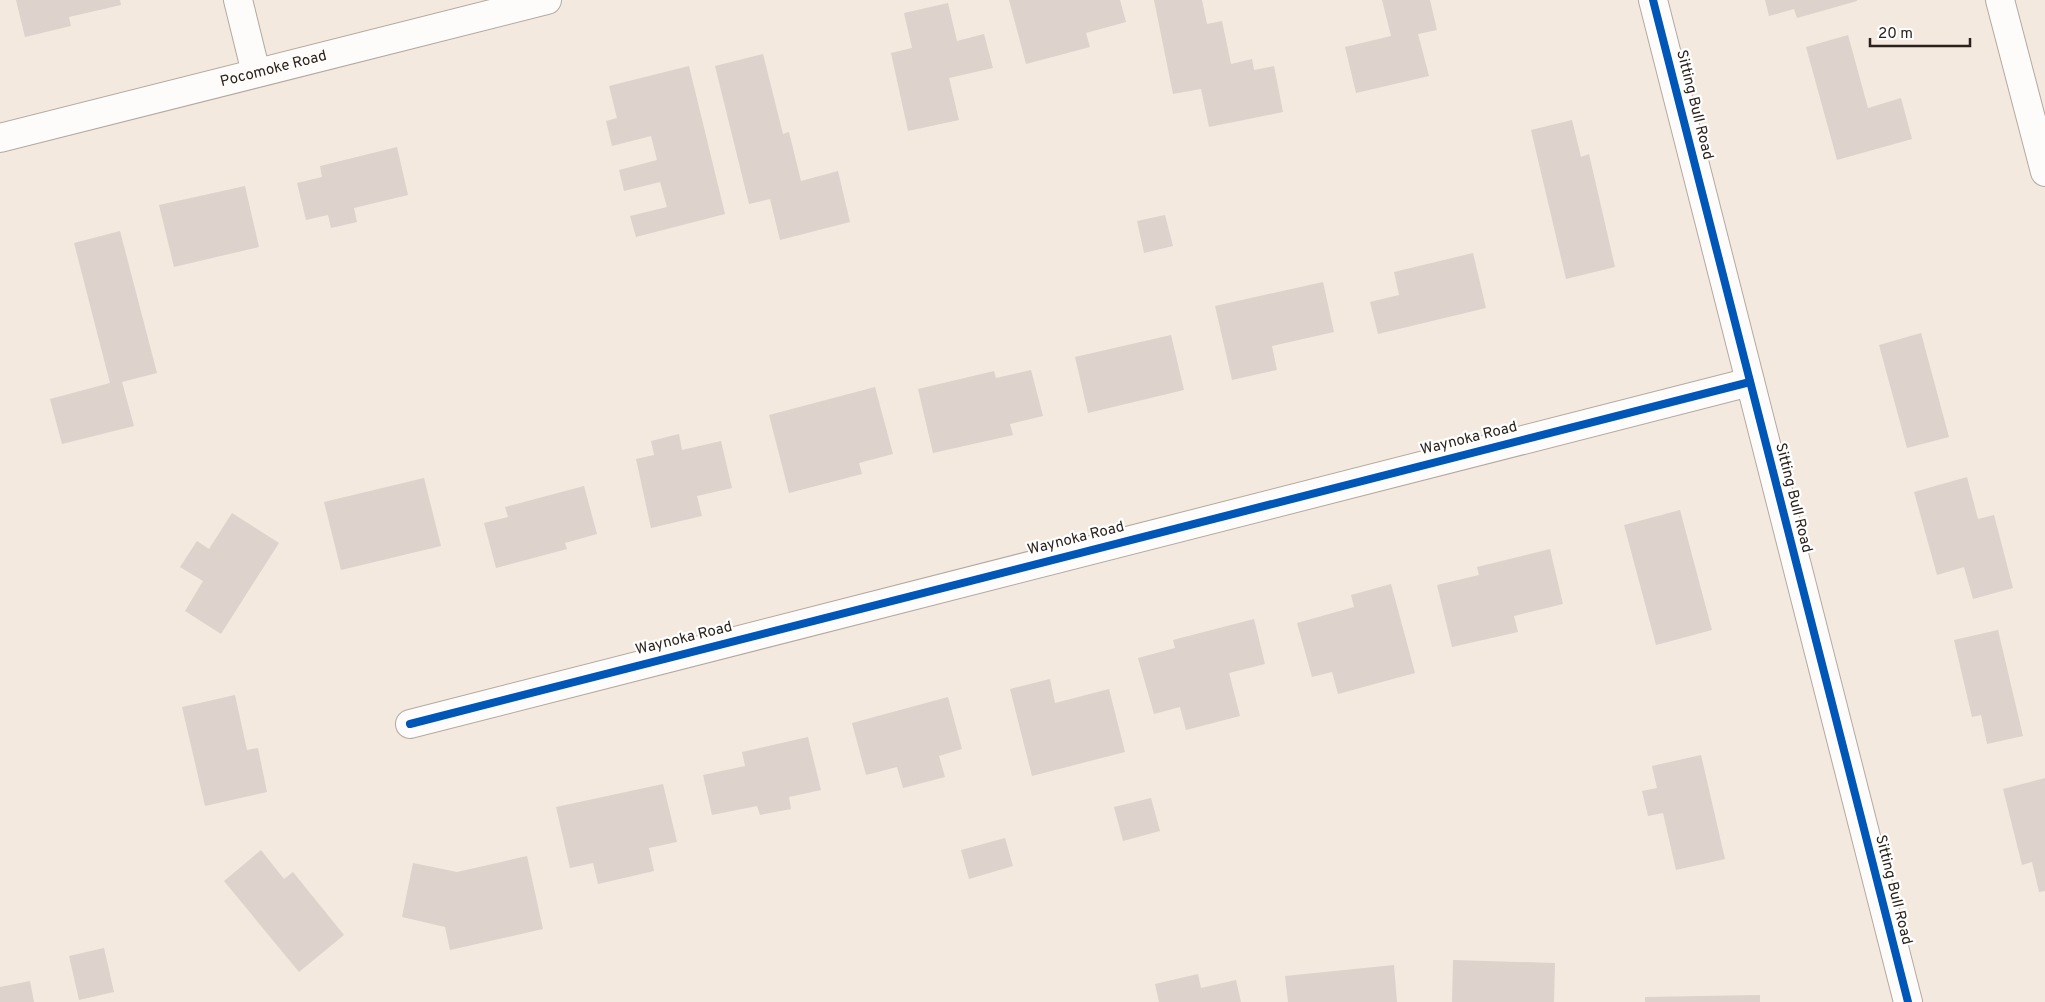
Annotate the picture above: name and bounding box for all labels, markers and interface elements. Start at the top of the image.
scale bar [1870,15,1970,47]
text: 20 m [1878,25,1913,44]
street label: Pocomoke Road [218,46,329,92]
street label: Sitting Bull Road [1671,48,1717,162]
street label: Waynoka Road [1419,418,1519,460]
street label: Sitting Bull Road [1770,441,1816,555]
street label: Waynoka Road [1026,518,1126,560]
street label: Waynoka Road [634,618,734,660]
street label: Sitting Bull Road [1870,833,1916,947]

